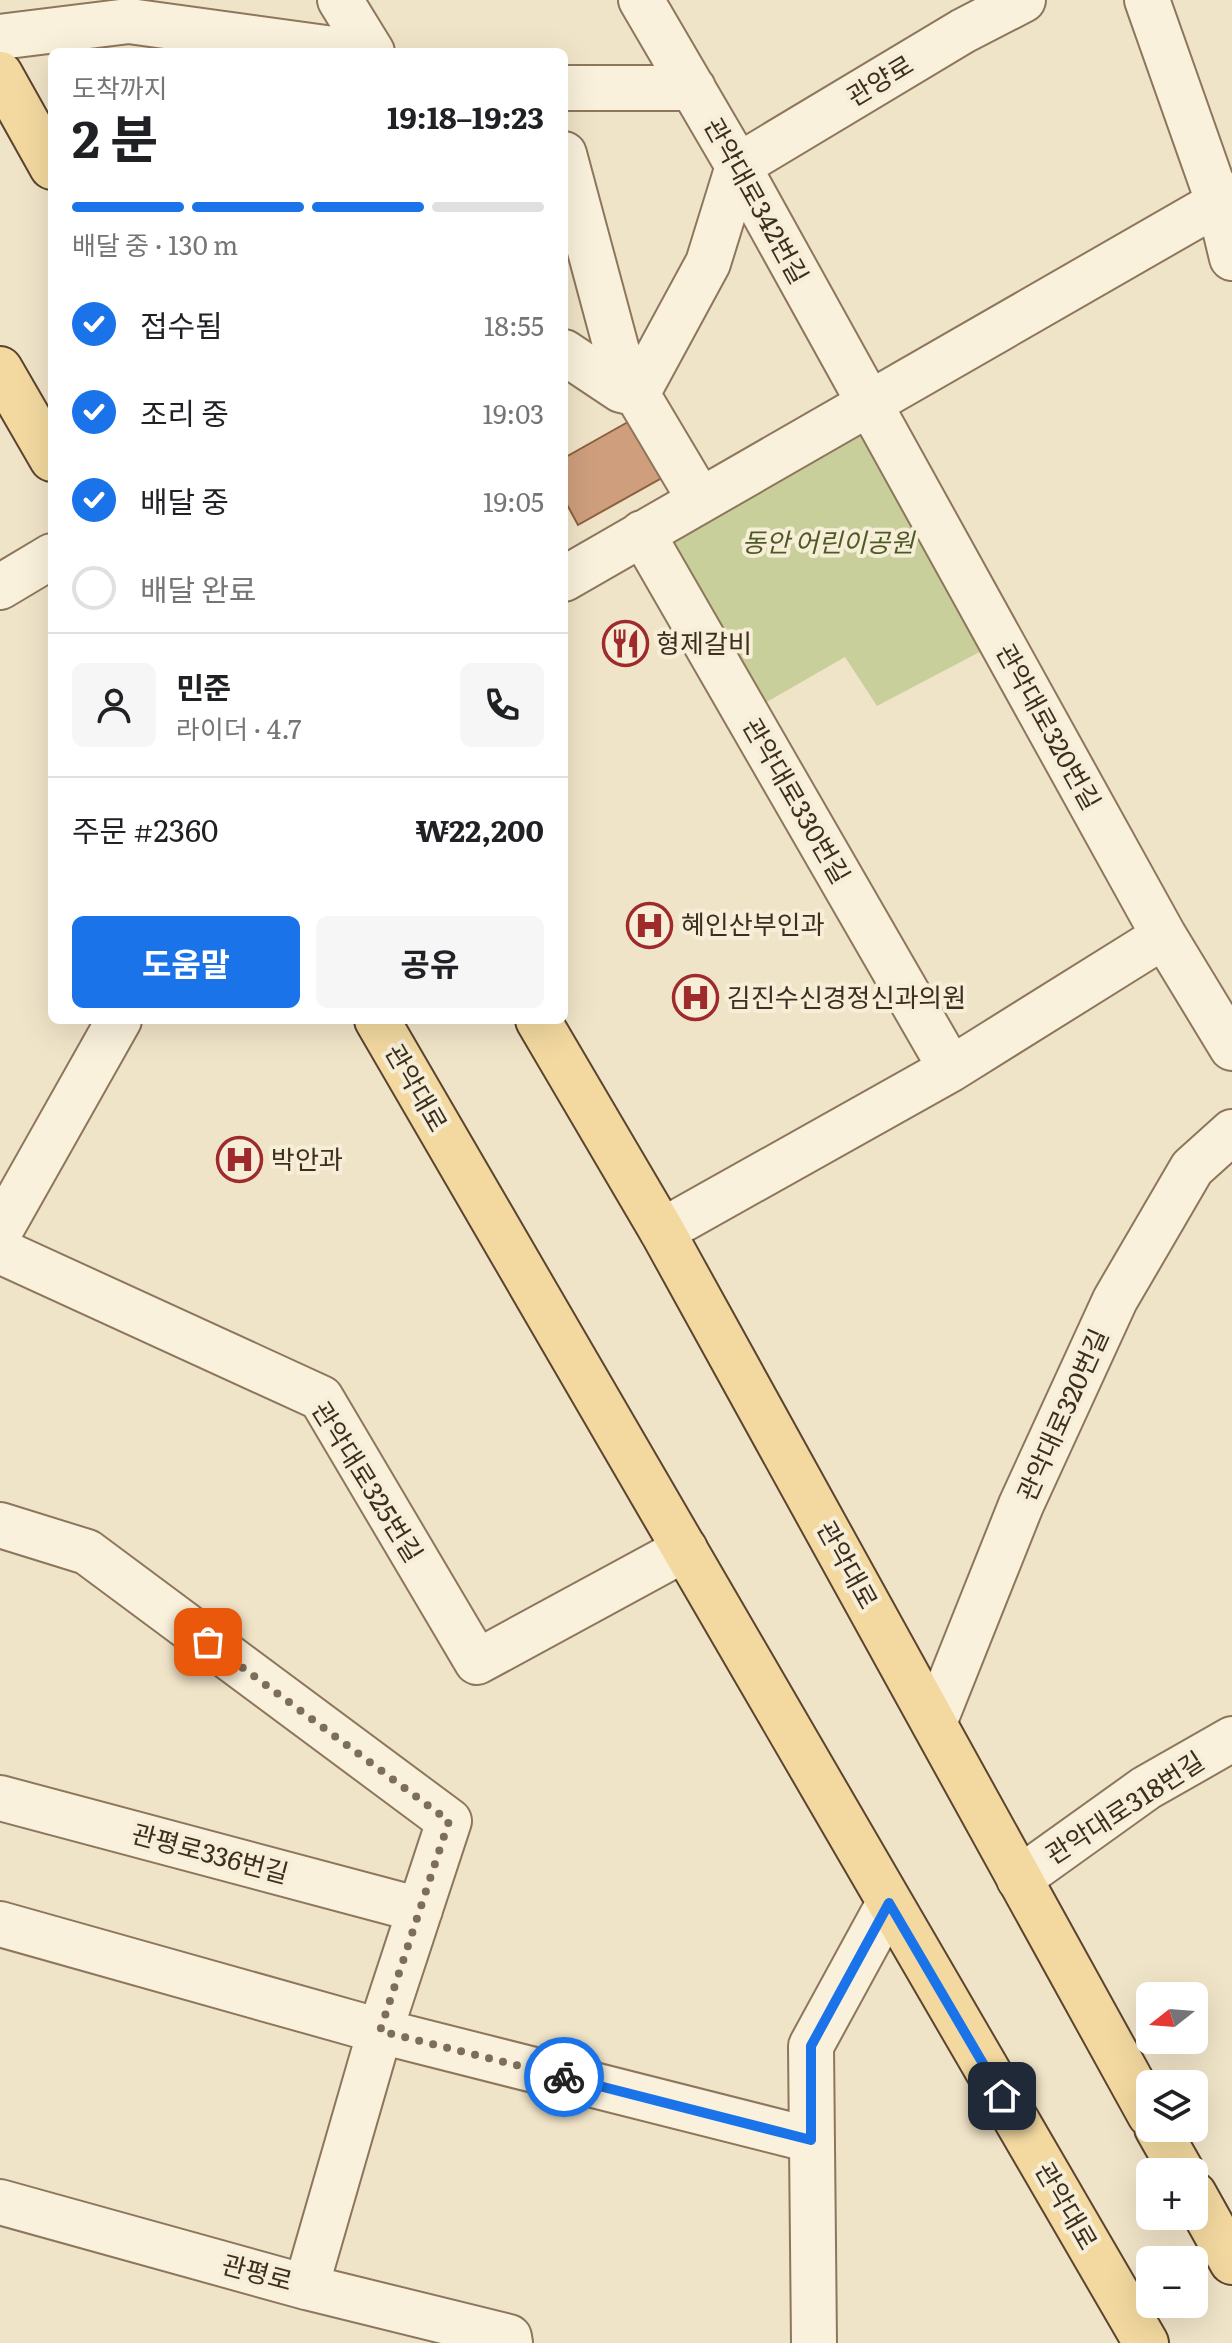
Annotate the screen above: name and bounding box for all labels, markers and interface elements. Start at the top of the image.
street label: 관양로 [838,44,920,114]
text: 도착까지 [72,67,168,106]
text: 19:18–19:23 [387,94,544,138]
text: 2 분 [72,97,158,174]
street label: 관악대로342번길 [696,109,820,290]
text: 배달 중 · 130 m [72,224,238,263]
icon: check [72,302,116,346]
text: 접수됨 [140,302,223,346]
text: 18:55 [484,305,544,344]
icon: check [72,390,116,434]
text: 조리 중 [140,390,229,434]
text: 19:03 [482,393,544,432]
icon: check [72,478,116,522]
text: 배달 중 [140,478,229,522]
text: 19:05 [483,481,544,520]
park label: 동안 어린이공원 [742,521,916,560]
text: 배달 완료 [140,566,256,610]
restaurant icon: 형제갈비 [601,620,649,668]
place label: 형제갈비 [656,622,752,661]
street label: 관악대로320번길 [988,635,1112,816]
button: person [72,663,156,747]
button: phone [460,663,544,747]
text: 민준 [176,664,231,708]
text: 라이더 · 4.7 [176,708,301,747]
street label: 관악대로330번길 [735,709,862,890]
text: 주문 #2360 [72,807,218,851]
text: ₩22,200 [416,807,544,851]
hospital icon: 혜인산부인과 [626,901,674,949]
place label: 혜인산부인과 [681,903,825,942]
button: 도움말 [72,916,300,1008]
button: 공유 [316,916,544,1008]
hospital icon: 김진수신경정신과의원 [672,974,720,1022]
place label: 김진수신경정신과의원 [727,976,966,1015]
street label: 관악대로 [377,1036,459,1138]
hospital icon: 박안과 [216,1136,264,1184]
place label: 박안과 [271,1138,343,1177]
street label: 관악대로320번길 [1005,1322,1116,1506]
street label: 관악대로325번길 [304,1393,434,1569]
street label: 관악대로 [809,1512,889,1615]
pin [174,1608,242,1676]
icon: bag [186,1620,230,1664]
street label: 관악대로318번길 [1036,1740,1211,1872]
street label: 관평로336번길 [128,1812,293,1891]
north arrow [1136,1982,1208,2054]
map controls [1136,1982,1208,2318]
courier [524,2037,604,2117]
icon: bike [542,2055,586,2099]
pin [968,2062,1036,2130]
button: layers [1136,2070,1208,2142]
icon: home [980,2074,1024,2118]
street label: 관악대로 [1027,2154,1109,2256]
button: + [1136,2158,1208,2230]
street label: 관평로 [218,2242,297,2299]
button: − [1136,2246,1208,2318]

